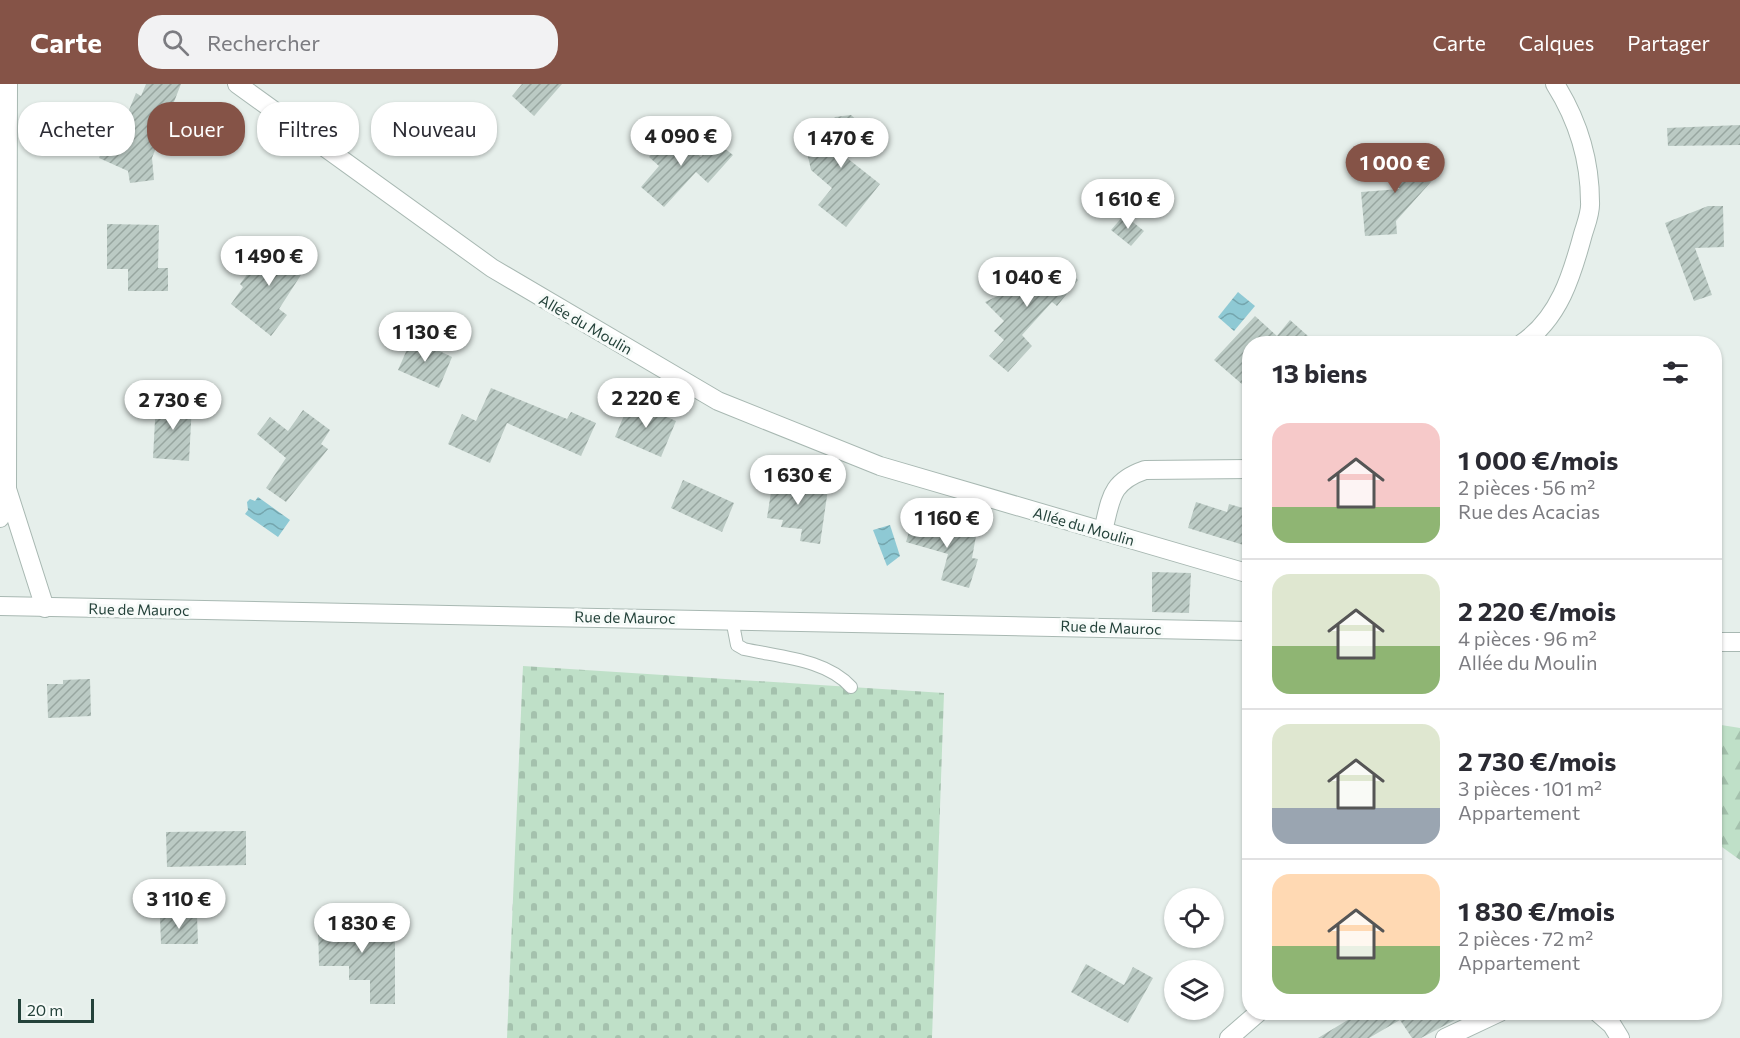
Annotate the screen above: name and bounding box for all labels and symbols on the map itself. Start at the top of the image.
pin: 4 090 € [626,116,736,167]
pin: 1 470 € [786,118,896,169]
pin: 1 000 € [1340,143,1450,194]
pin: 1 610 € [1073,179,1183,230]
pin: 1 490 € [214,236,324,287]
pin: 1 040 € [972,257,1082,308]
street label: Allée du Moulin [536,290,636,358]
pin: 1 130 € [370,312,480,363]
pin: 2 220 € [591,378,701,429]
pin: 2 730 € [118,380,228,431]
pin: 1 630 € [743,455,853,506]
pin: 1 160 € [892,498,1002,549]
street label: Allée du Moulin [1031,503,1137,549]
street label: Rue de Mauroc [88,599,190,619]
street label: Rue de Mauroc [574,607,676,627]
street label: Rue de Mauroc [1060,616,1162,638]
pin: 3 110 € [124,879,234,930]
pin: 1 830 € [307,903,417,954]
scale bar [18,996,94,1024]

